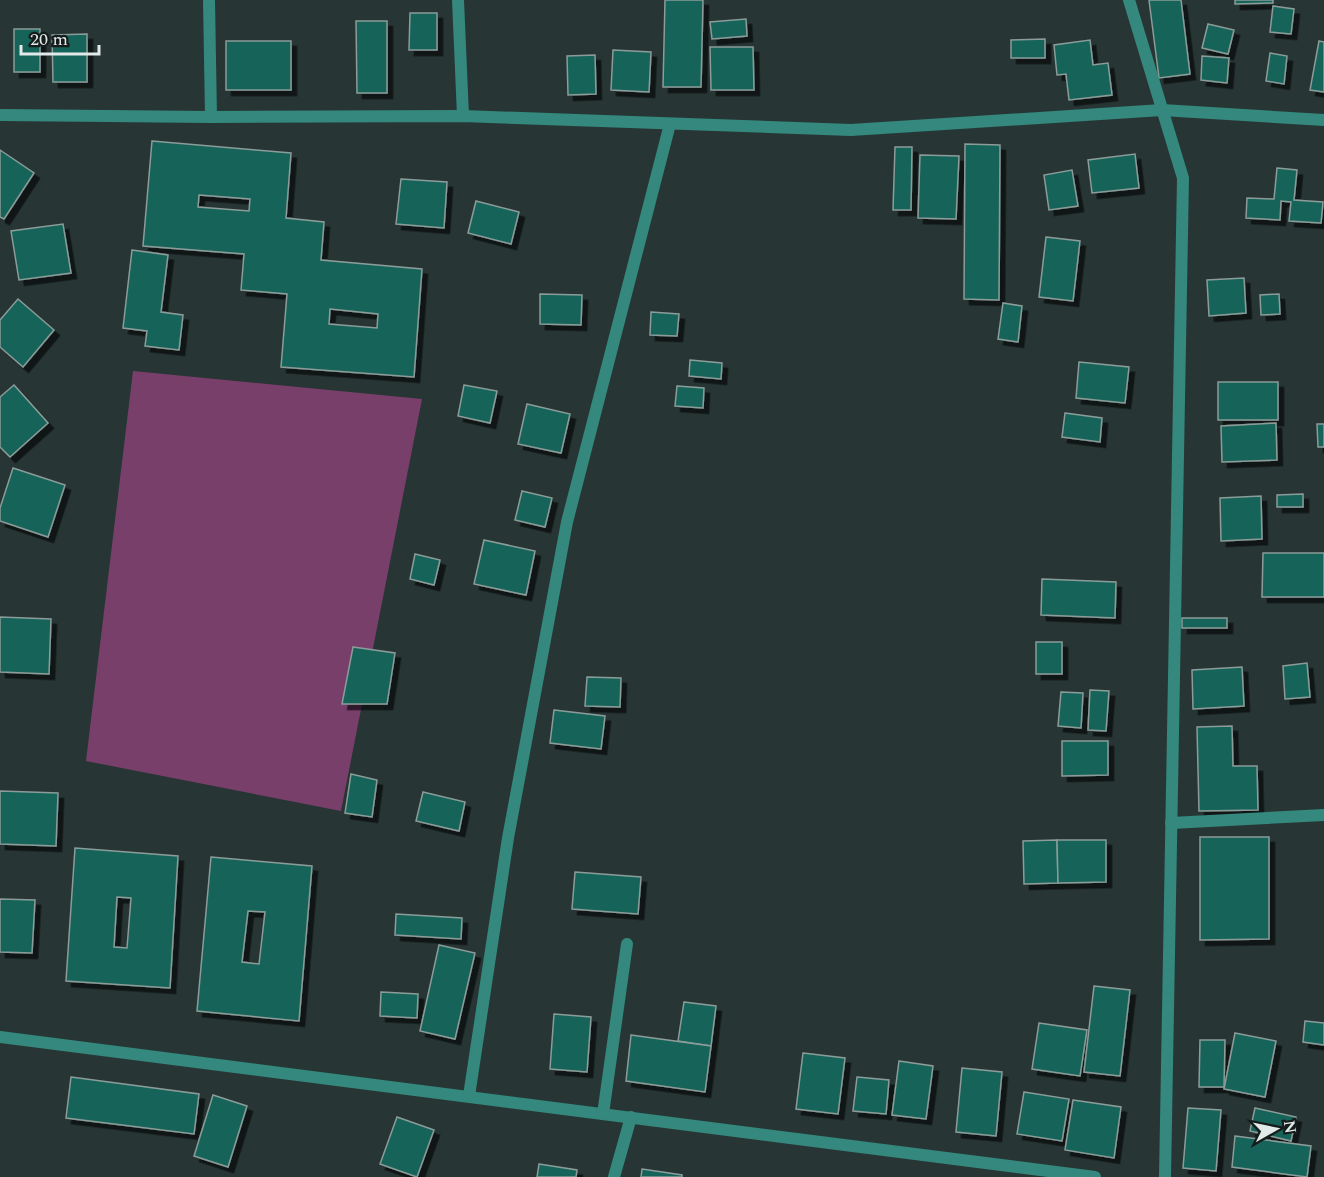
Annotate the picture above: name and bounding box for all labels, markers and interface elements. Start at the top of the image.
scale bar [21,18,99,56]
text: 20 m [30,26,68,53]
north arrow [1246,1099,1306,1159]
text: N [1277,1118,1303,1135]

